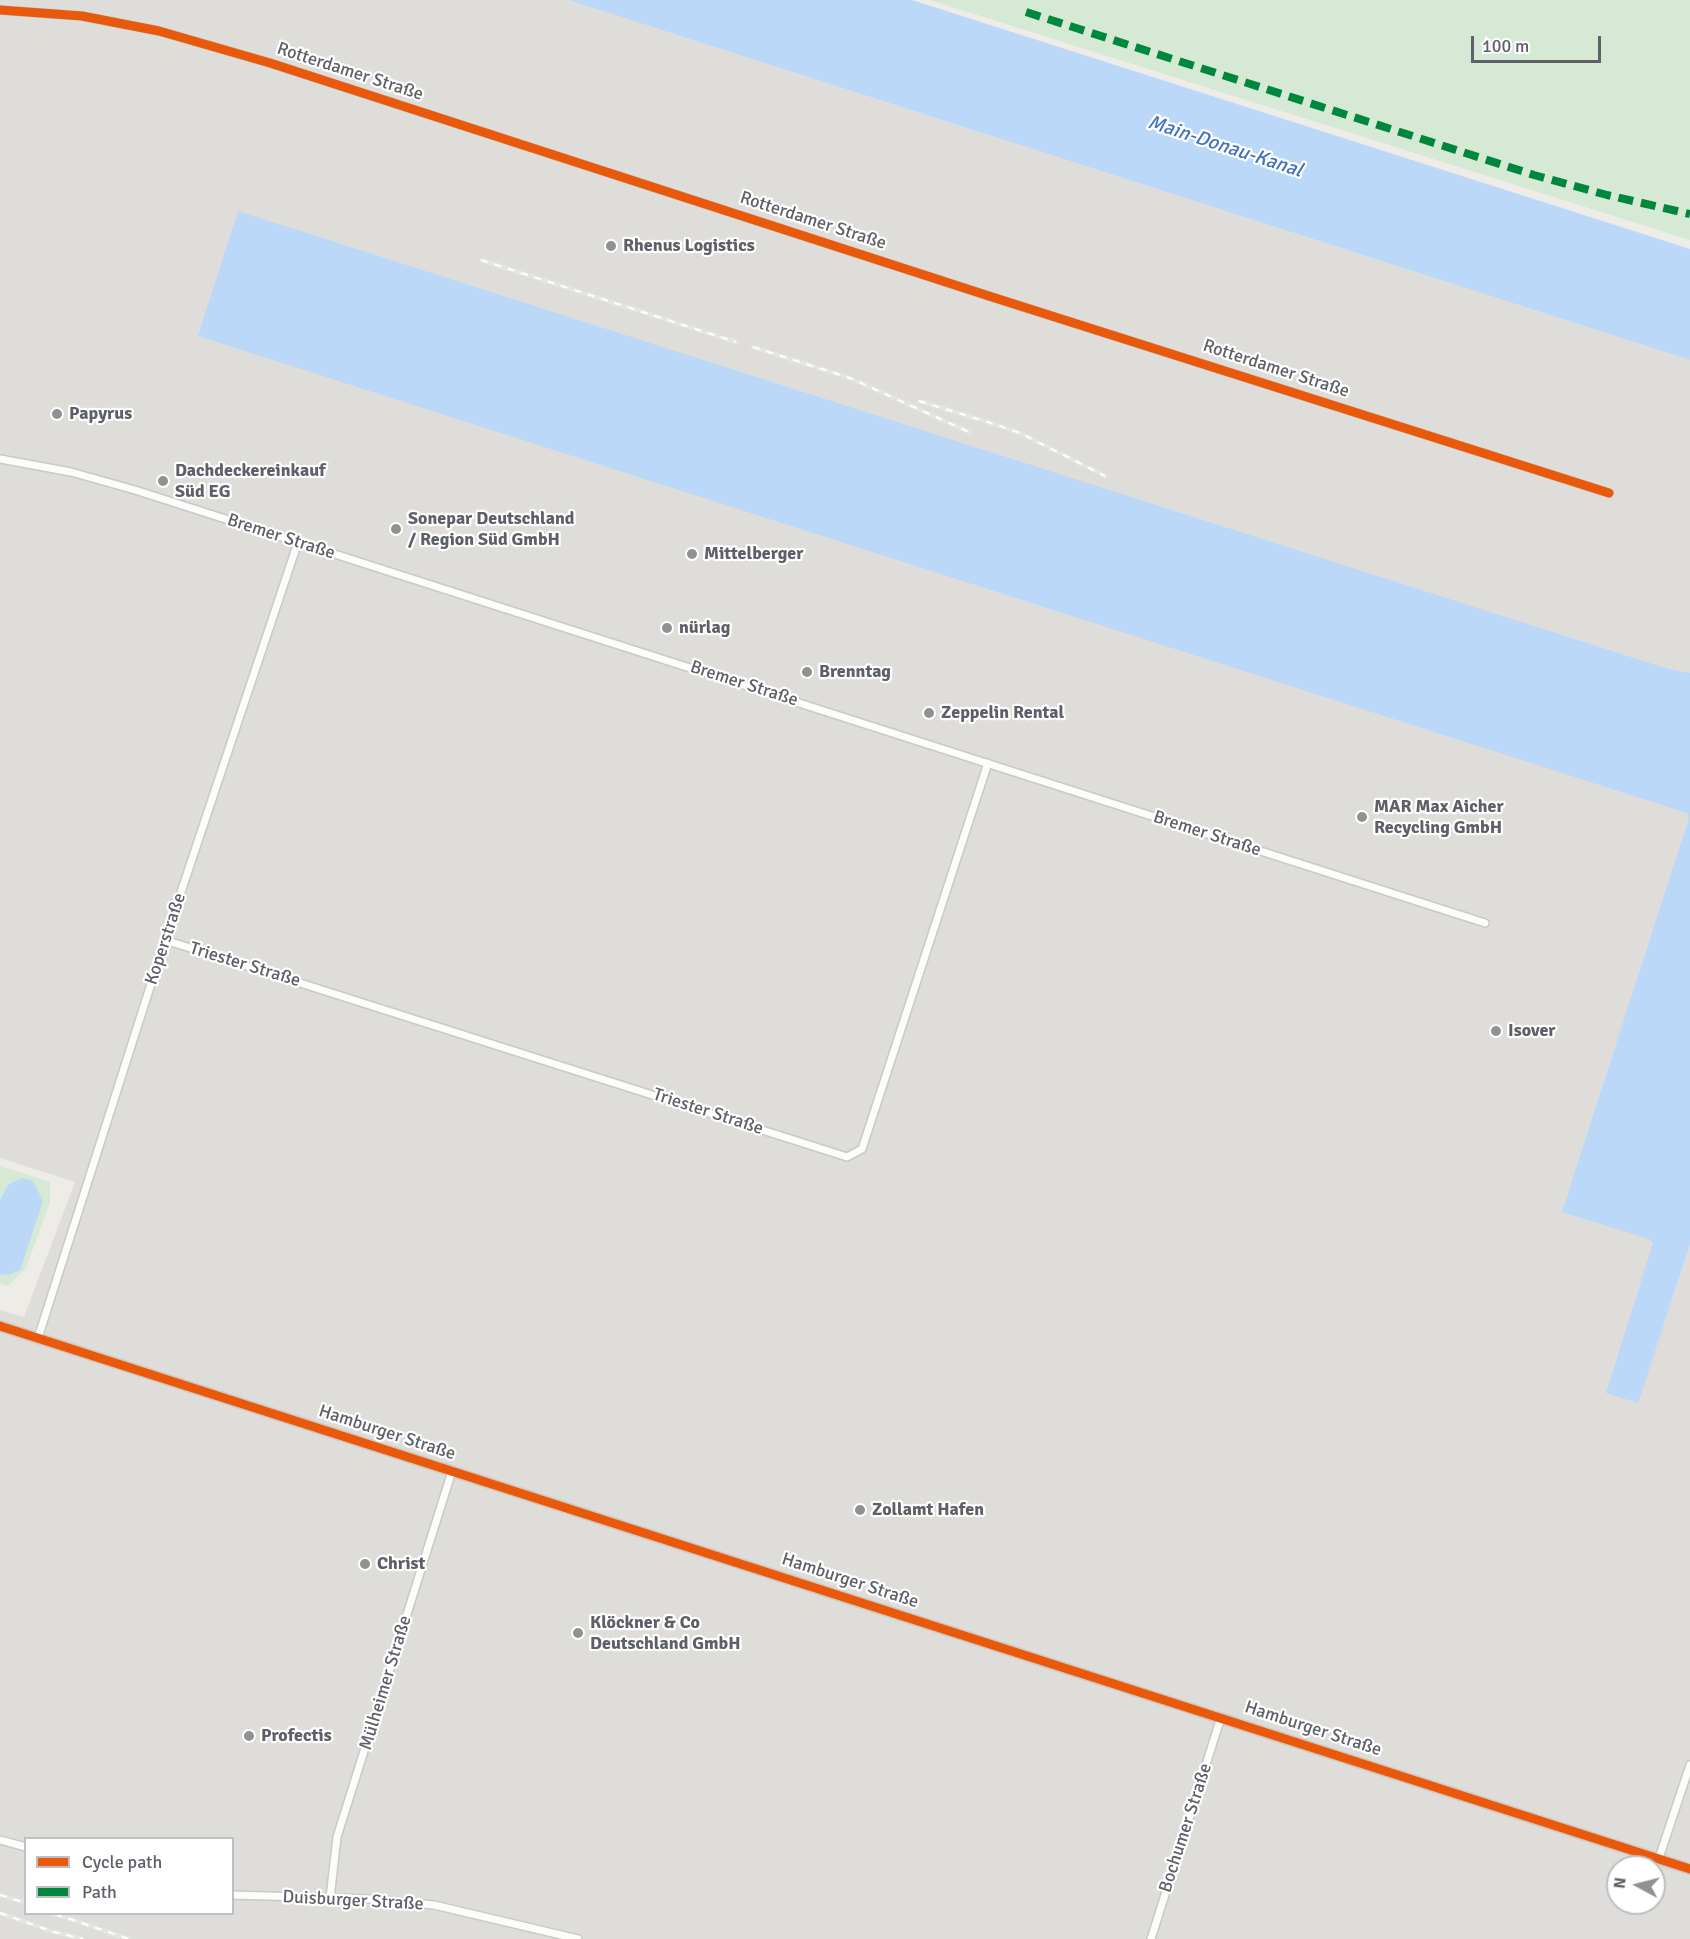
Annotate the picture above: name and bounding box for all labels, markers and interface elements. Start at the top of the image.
scale bar [1474,24,1604,62]
text: 100 m [1482,35,1529,57]
street label: Rotterdamer Straße [274,38,426,106]
water label: Main-Donau-Kanal [1145,111,1305,183]
street label: Rotterdamer Straße [737,187,889,255]
place label: Rhenus Logistics [623,235,755,257]
marker: Rhenus Logistics [604,239,618,253]
street label: Rotterdamer Straße [1200,335,1352,403]
place label: Papyrus [69,403,132,425]
marker: Papyrus [50,407,64,421]
place label: Dachdeckereinkauf Süd EG [175,460,326,502]
marker: Dachdeckereinkauf Süd EG [156,474,170,488]
place label: Sonepar Deutschland / Region Süd GmbH [408,508,575,550]
street label: Bremer Straße [224,509,338,565]
marker: Sonepar Deutschland / Region Süd GmbH [389,522,403,536]
place label: Mittelberger [704,543,803,565]
marker: Mittelberger [685,547,699,561]
place label: nürlag [679,617,730,639]
marker: nürlag [660,621,674,635]
street label: Bremer Straße [687,656,801,712]
place label: Brenntag [819,661,891,683]
marker: Brenntag [800,665,814,679]
place label: Zeppelin Rental [941,702,1064,724]
marker: Zeppelin Rental [922,706,936,720]
place label: MAR Max Aicher Recycling GmbH [1374,796,1504,838]
street label: Bremer Straße [1150,806,1264,862]
marker: MAR Max Aicher Recycling GmbH [1355,810,1369,824]
street label: Koperstraße [141,890,191,988]
street label: Triester Straße [187,938,303,992]
place label: Isover [1508,1020,1555,1042]
marker: Isover [1489,1024,1503,1038]
street label: Triester Straße [650,1084,766,1140]
street label: Hamburger Straße [316,1401,458,1465]
place label: Zollamt Hafen [872,1499,984,1521]
marker: Zollamt Hafen [853,1503,867,1517]
street label: Hamburger Straße [779,1549,921,1613]
place label: Christ [377,1553,425,1575]
marker: Christ [358,1557,372,1571]
place label: Klöckner & Co Deutschland GmbH [590,1612,741,1654]
street label: Mülheimer Straße [355,1613,417,1753]
marker: Klöckner & Co Deutschland GmbH [571,1626,585,1640]
street label: Hamburger Straße [1242,1697,1384,1761]
place label: Profectis [261,1725,332,1747]
marker: Profectis [242,1729,256,1743]
street label: Bochumer Straße [1155,1761,1217,1895]
legend [24,1837,234,1915]
text: Cycle path [82,1851,162,1873]
north arrow [1606,1855,1666,1915]
text: N [1610,1876,1631,1890]
text: Path [82,1881,117,1903]
street label: Duisburger Straße [282,1887,424,1915]

